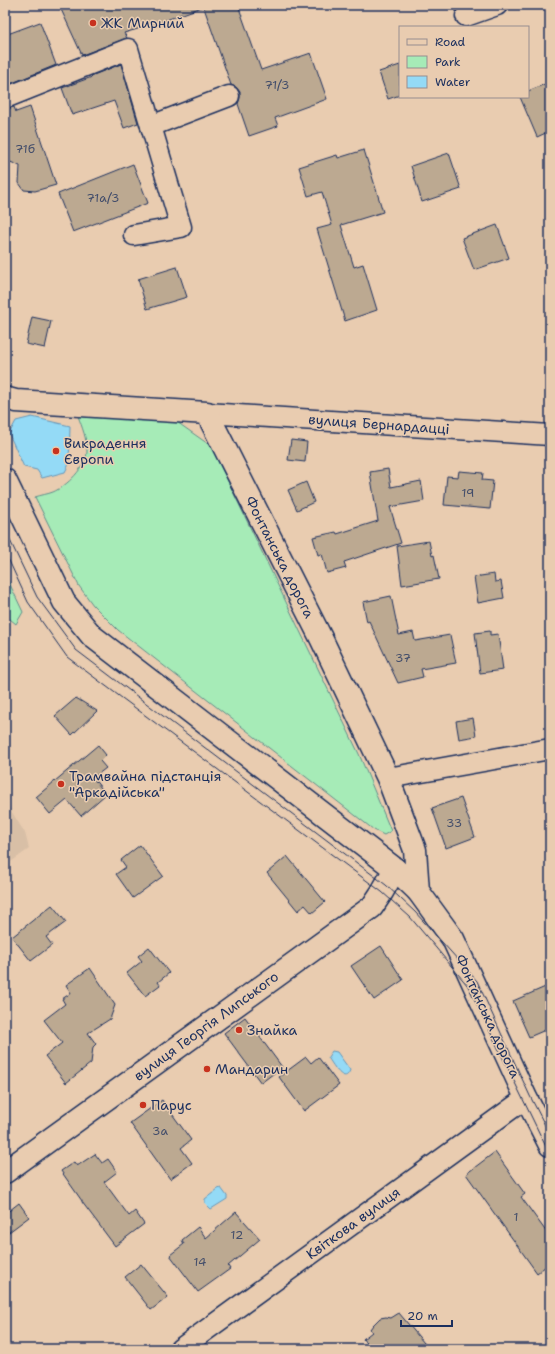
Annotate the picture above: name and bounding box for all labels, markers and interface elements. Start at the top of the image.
place label: ЖК Мирний [101,14,184,32]
marker: ЖК Мирний [88,18,98,28]
legend [399,26,529,98]
text: Road [435,34,466,50]
text: Park [435,54,461,70]
text: Water [435,74,471,90]
house number: 71/3 [264,77,290,93]
house number: 71б [15,141,35,157]
house number: 71а/3 [87,190,119,206]
street label: вулиця Бернардацці [308,410,450,438]
place label: Викрадення Європи [64,434,146,468]
marker: Викрадення Європи [51,446,61,456]
house number: 19 [462,485,474,501]
street label: Фонтанська дорога [241,493,319,621]
house number: 37 [395,650,411,666]
place label: Трамвайна підстанція "Аркадійська" [69,767,221,801]
marker: Трамвайна підстанція "Аркадійська" [56,779,66,789]
house number: 33 [446,815,462,831]
street label: Фонтанська дорога [451,951,525,1081]
street label: вулиця Георгія Липського [130,967,282,1085]
place label: Знайка [247,1021,298,1039]
marker: Знайка [234,1025,244,1035]
place label: Мандарин [215,1060,288,1078]
marker: Мандарин [202,1064,212,1074]
place label: Парус [151,1096,192,1114]
marker: Парус [138,1100,148,1110]
house number: 3а [152,1123,168,1139]
street label: Квіткова вулиця [302,1183,404,1263]
house number: 1 [513,1209,519,1225]
house number: 12 [231,1227,243,1243]
house number: 14 [194,1254,206,1270]
scale bar [401,1302,452,1328]
text: 20 m [407,1308,438,1324]

